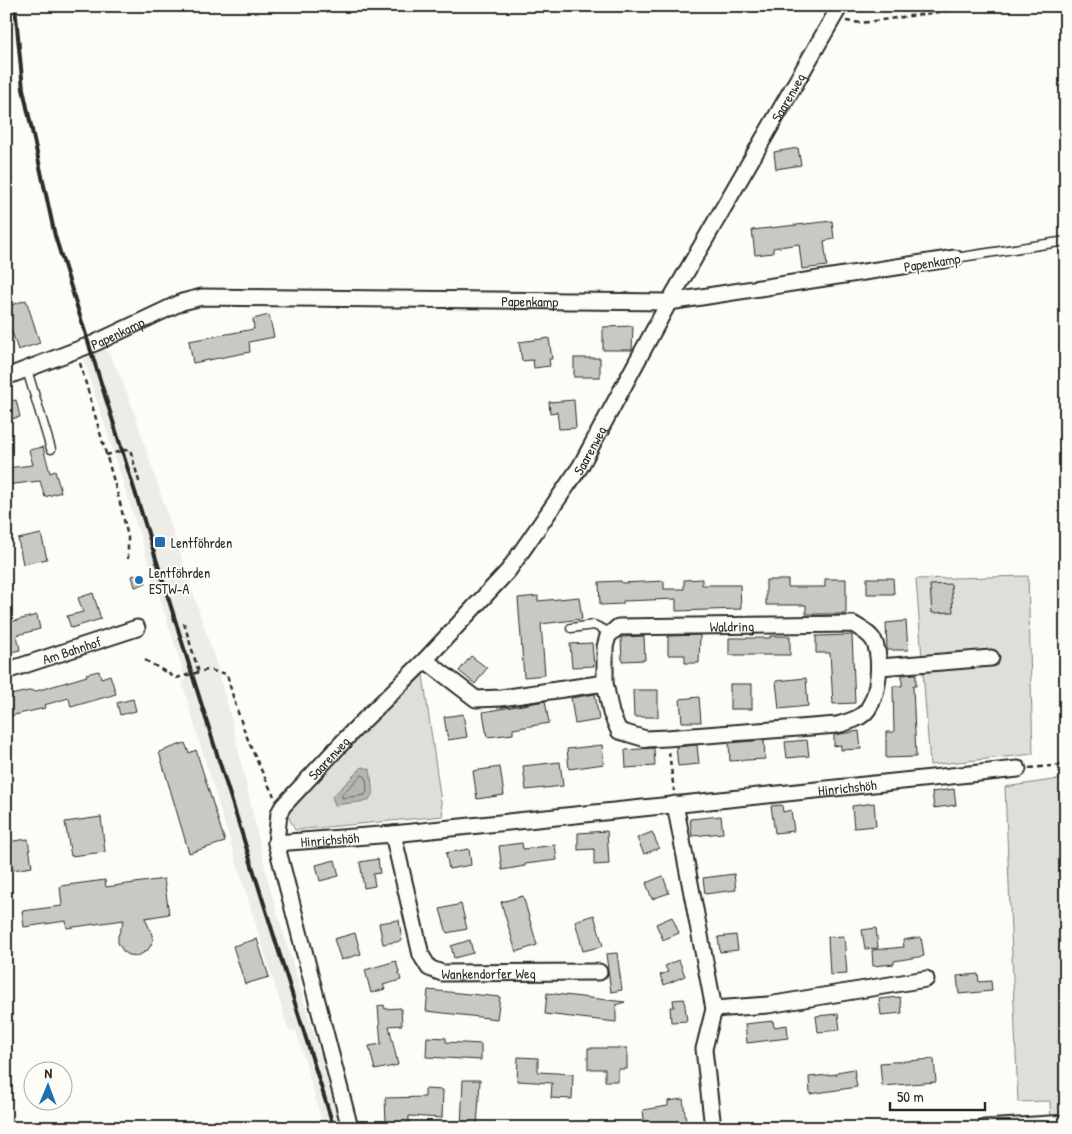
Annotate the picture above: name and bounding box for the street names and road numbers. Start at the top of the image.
street label: Saarenweg [766,69,810,125]
street label: Papenkamp [902,248,962,277]
street label: Papenkamp [501,291,559,311]
street label: Papenkamp [88,312,148,353]
street label: Saarenweg [568,422,611,478]
street label: Waldring [710,616,754,636]
street label: Am Bahnhof [40,631,104,668]
street label: Saarenweg [303,732,354,783]
street label: Hinrichshöh [817,774,877,799]
street label: Hinrichshöh [300,827,360,851]
street label: Wankendorfer Weg [441,963,536,983]

